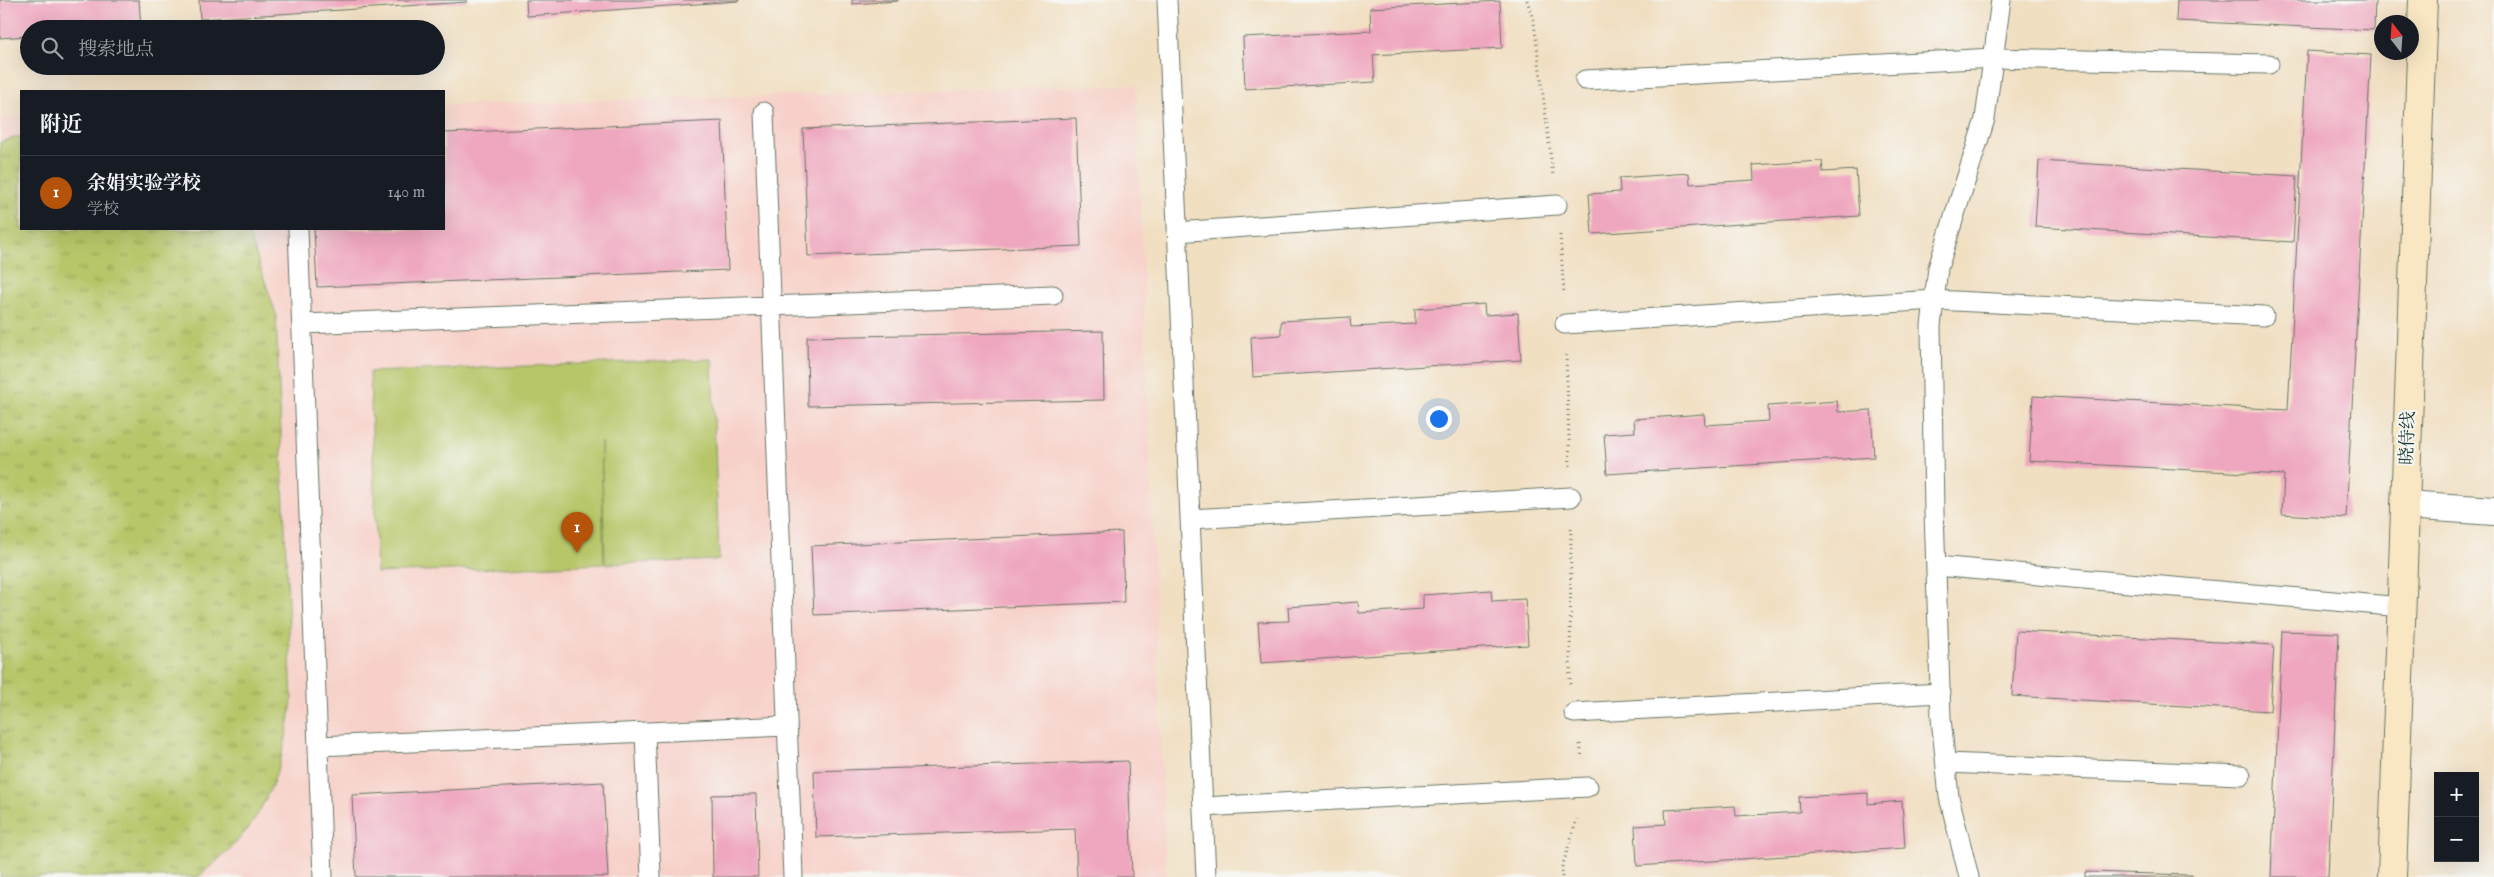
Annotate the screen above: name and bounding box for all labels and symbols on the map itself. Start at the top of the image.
north arrow [2374,15,2419,60]
your location [1426,406,1452,432]
street label: 晓侍线 [2396,411,2421,465]
pin: 1 [561,512,593,553]

